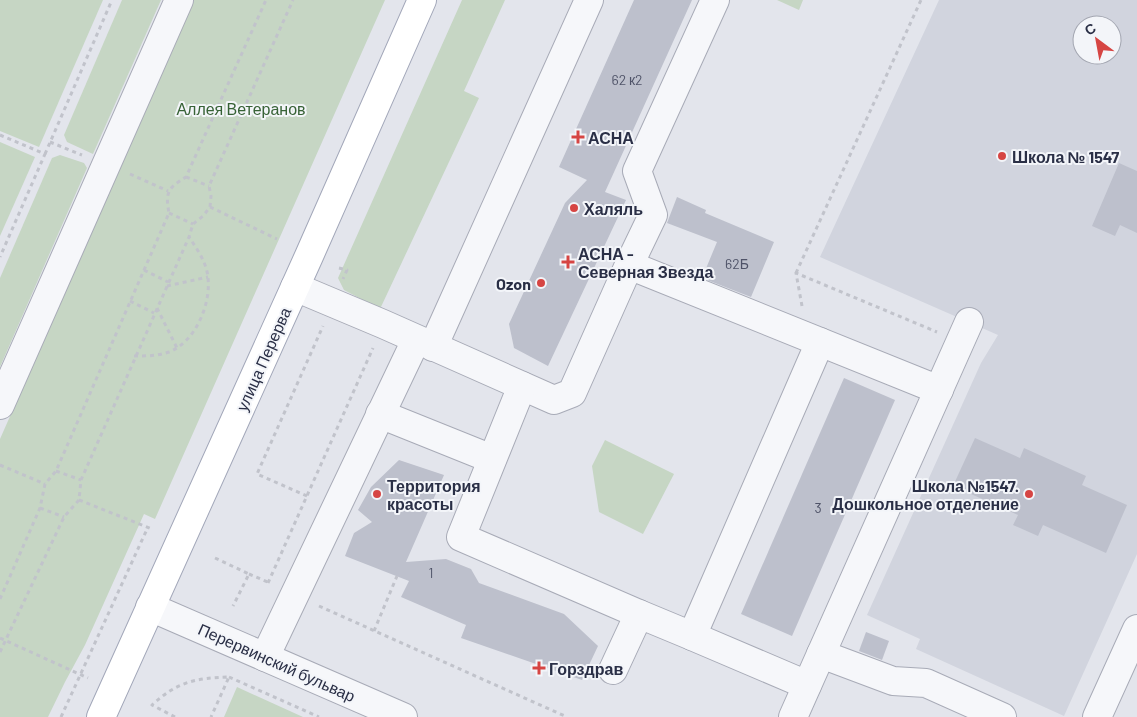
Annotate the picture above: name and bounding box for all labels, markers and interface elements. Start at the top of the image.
north arrow [1072,15,1122,65]
text: С [1081,19,1099,38]
house number: 62 к2 [611,71,643,88]
park label: Аллея Ветеранов [176,99,306,118]
place label: АСНА [588,128,634,147]
marker: АСНА [572,131,584,143]
place label: Школа № 1547 [1012,147,1119,166]
marker: Школа № 1547 [996,150,1008,162]
place label: Халяль [584,199,643,218]
marker: Халяль [568,202,580,214]
place label: АСНА - Северная Звезда [578,244,714,281]
house number: 62Б [725,255,749,272]
marker: АСНА - Северная Звезда [562,256,574,268]
place label: Ozon [496,274,531,293]
marker: Ozon [535,277,547,289]
street label: улица Перерва [232,304,294,414]
place label: Территория красоты [387,476,481,513]
place label: Школа №1547. Дошкольное отделение [832,476,1019,513]
marker: Территория красоты [371,488,383,500]
marker: Школа №1547. Дошкольное отделение [1023,488,1035,500]
house number: 3 [814,499,822,516]
house number: 1 [429,564,433,581]
street label: Перервинский бульвар [196,619,358,705]
place label: Горздрав [549,659,623,678]
marker: Горздрав [533,662,545,674]

